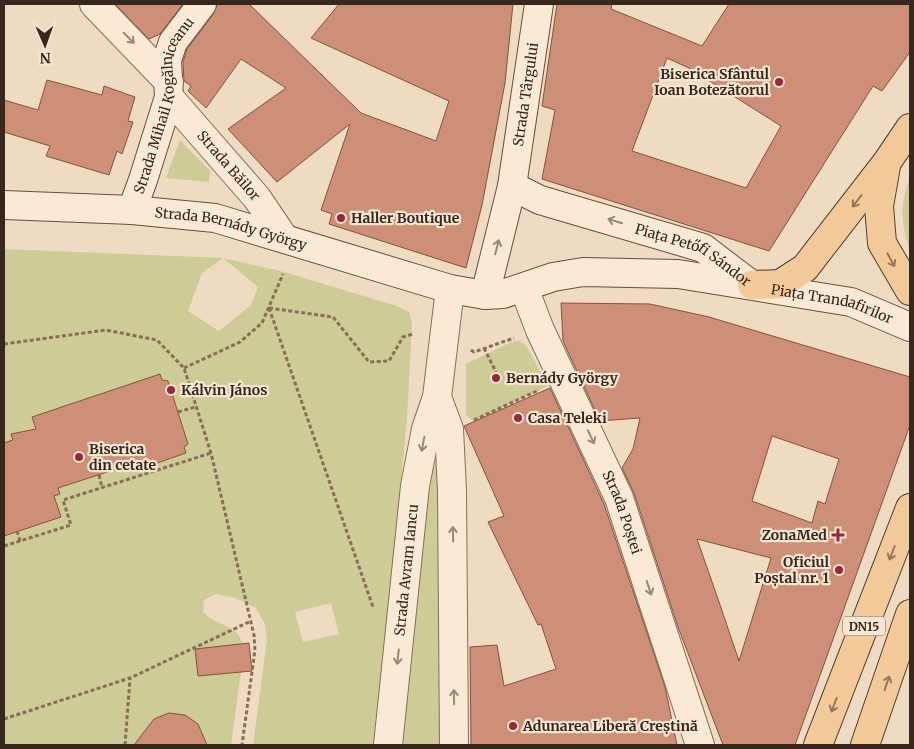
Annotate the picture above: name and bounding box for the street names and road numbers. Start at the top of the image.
street label: Strada Mihail Kogălniceanu [130,13,198,196]
street label: Strada Târgului [509,41,542,147]
street label: Strada Băilor [193,127,264,205]
street label: Strada Bernády György [154,203,310,254]
street label: Piața Petőfi Sándor [633,219,755,290]
street label: Piața Trandafirilor [770,280,896,328]
street label: Strada Poștei [598,467,646,557]
street label: Strada Avram Iancu [390,503,422,637]
road number: DN15 [843,616,885,636]

